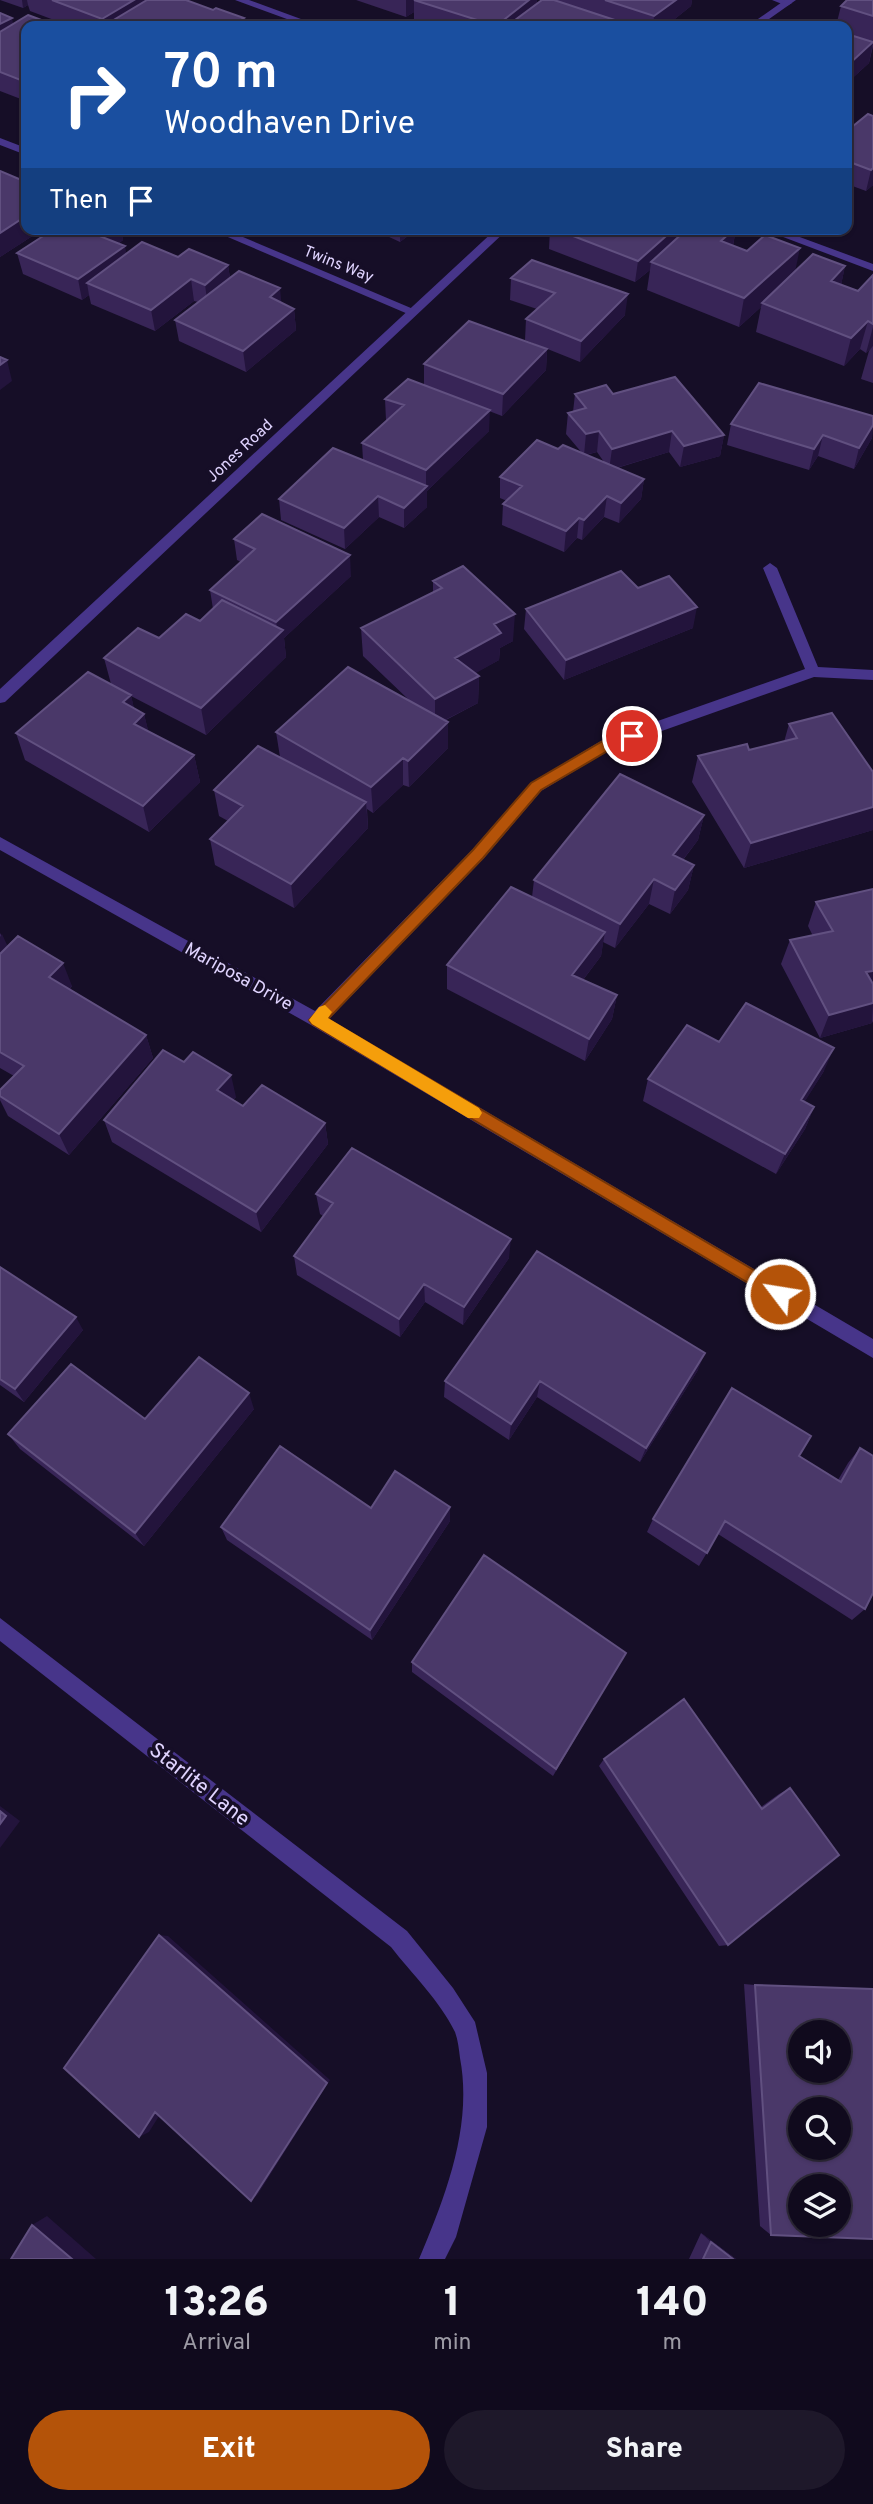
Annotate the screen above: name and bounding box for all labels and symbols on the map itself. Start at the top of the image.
street label: Twins Way [300,242,376,288]
street label: Jones Road [203,416,278,487]
pin [602,706,662,766]
street label: Mariposa Drive [180,938,296,1016]
position arrow [743,1257,817,1331]
street label: Starlite Lane [143,1737,255,1833]

